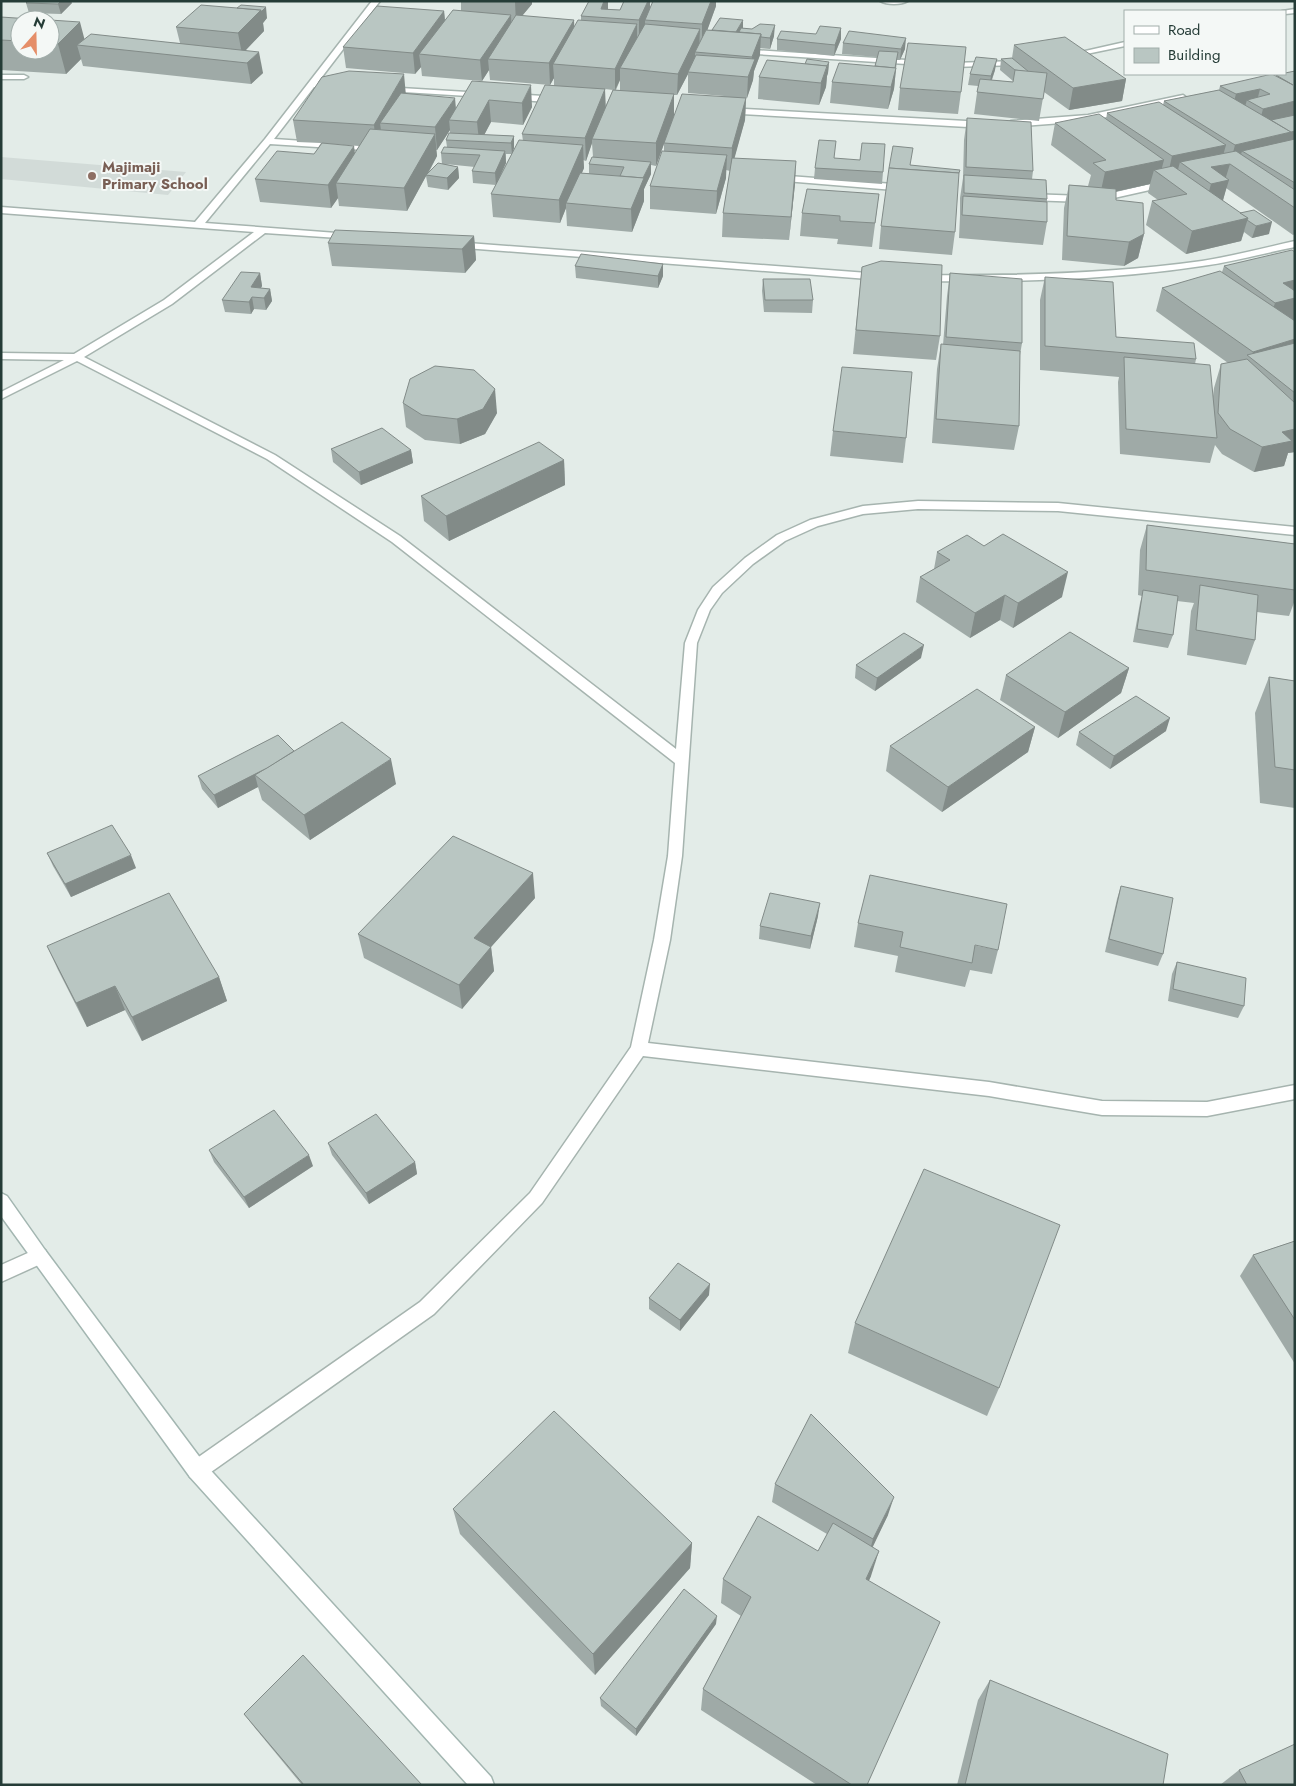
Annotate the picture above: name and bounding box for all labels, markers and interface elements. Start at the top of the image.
north arrow [10,10,60,60]
legend [1124,10,1286,75]
text: N [31,11,48,34]
text: Road [1168,19,1200,41]
text: Building [1168,44,1220,66]
place label: Majimaji Primary School [102,156,208,195]
marker: Majimaji Primary School [86,170,98,182]

